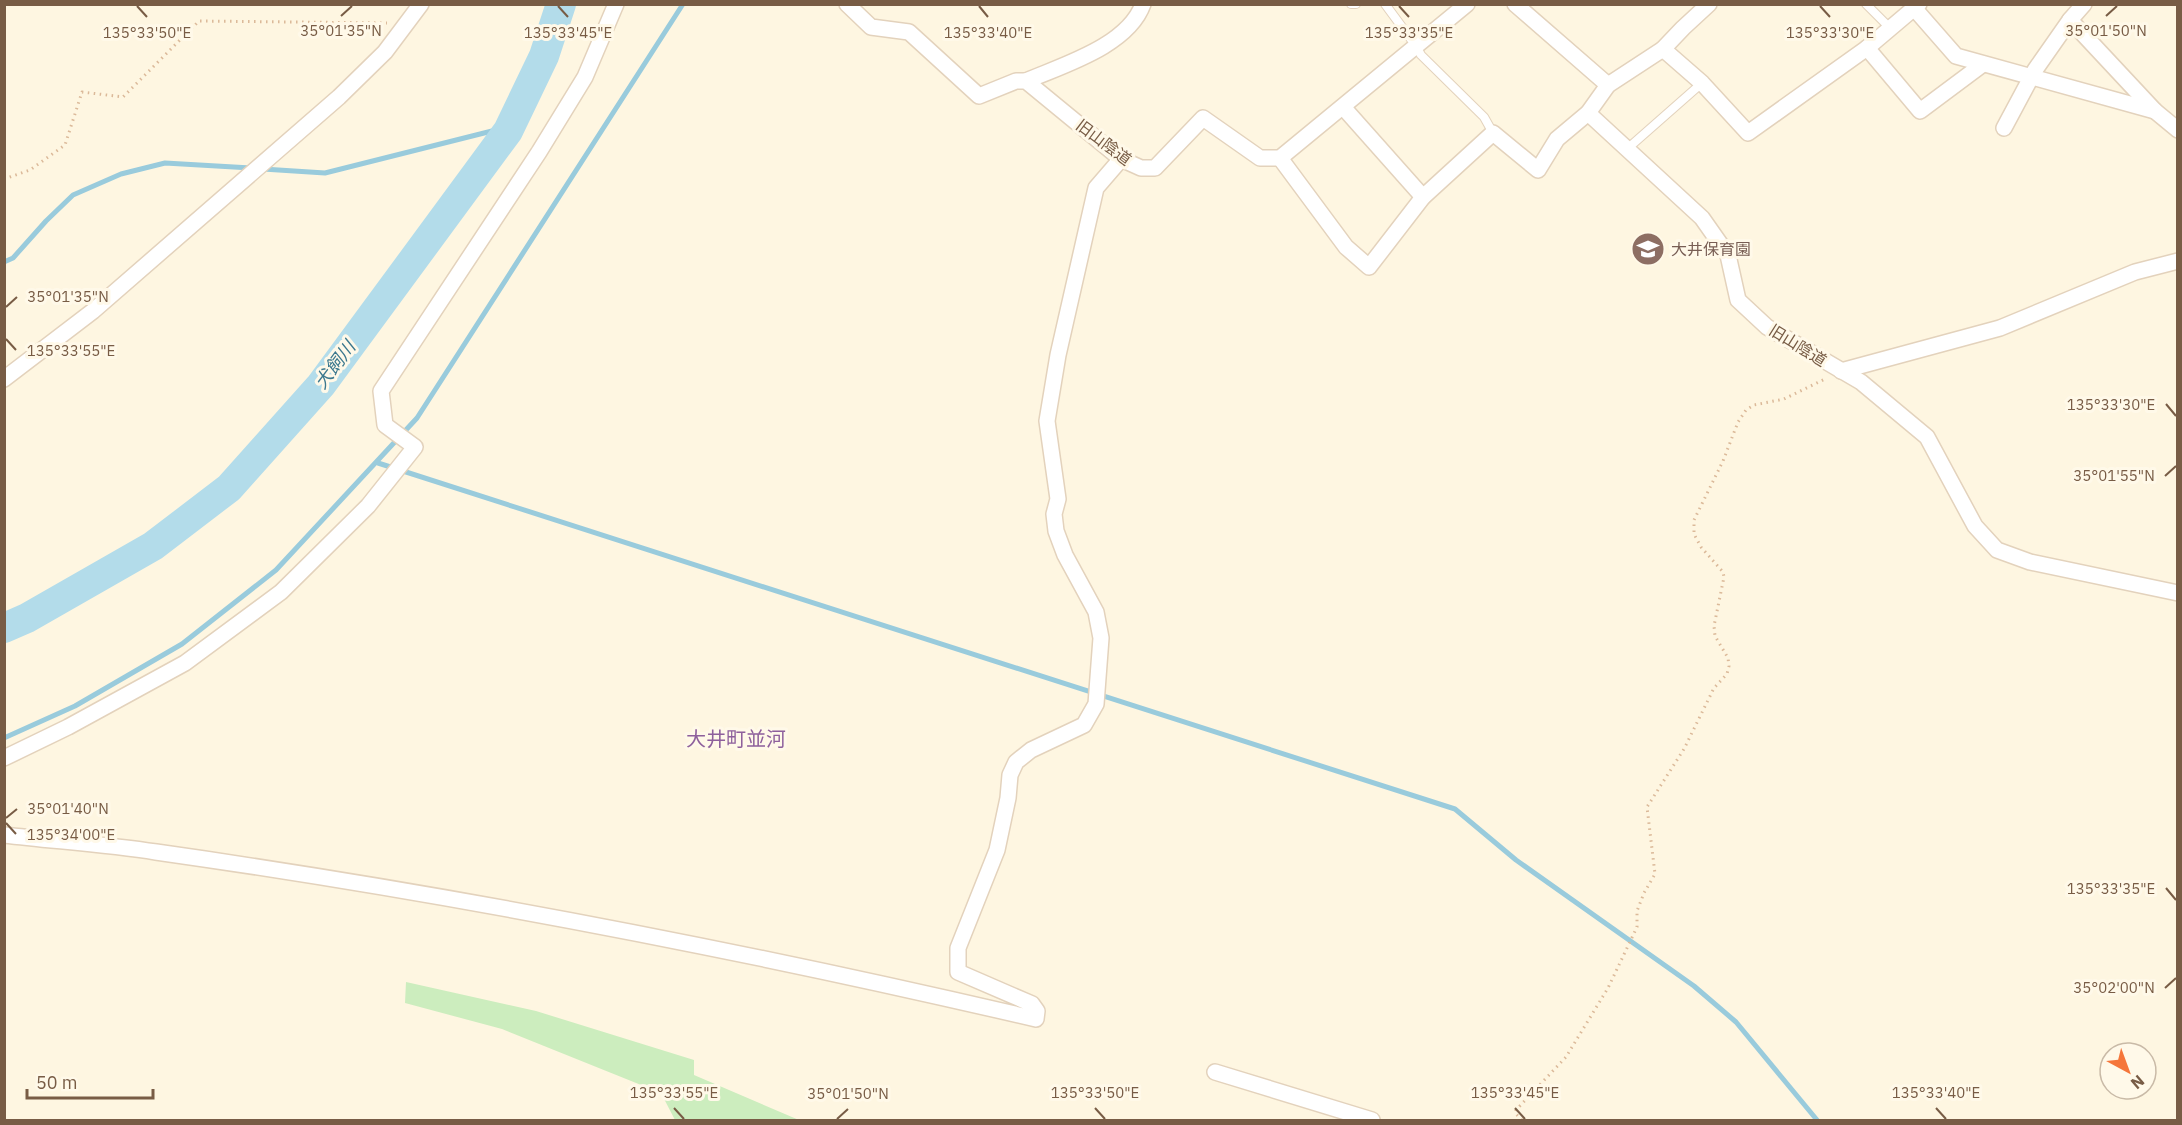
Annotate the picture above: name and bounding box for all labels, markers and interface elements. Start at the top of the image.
text: 35°01'35"N [300,21,382,40]
text: 35°01'50"N [2065,21,2147,40]
text: 135°33'50"E [103,23,191,42]
text: 135°33'45"E [524,23,612,42]
text: 135°33'40"E [944,23,1032,42]
text: 135°33'35"E [1365,23,1453,42]
text: 135°33'30"E [1786,23,1874,42]
street label: 旧山陰道 [1072,115,1136,169]
school or university icon: 大井保育園 [1630,231,1666,267]
place label: 大井保育園 [1671,239,1751,259]
text: 35°01'35"N [27,287,109,306]
street label: 旧山陰道 [1766,320,1830,370]
water label: 犬飼川 [309,335,361,393]
text: 135°33'55"E [27,341,115,360]
text: 135°33'30"E [2067,395,2155,414]
text: 35°01'55"N [2073,466,2155,485]
district label: 大井町並河 [686,725,786,752]
text: 35°01'40"N [27,799,109,818]
text: 135°34'00"E [27,825,115,844]
text: 135°33'35"E [2067,879,2155,898]
text: 35°02'00"N [2073,978,2155,997]
north arrow [2098,1041,2158,1101]
scale bar [27,1062,153,1100]
text: 50 m [36,1071,78,1094]
text: N [2127,1071,2149,1094]
text: 135°33'55"E [630,1083,718,1102]
text: 135°33'50"E [1051,1083,1139,1102]
text: 135°33'45"E [1471,1083,1559,1102]
text: 135°33'40"E [1892,1083,1980,1102]
text: 35°01'50"N [807,1084,889,1103]

